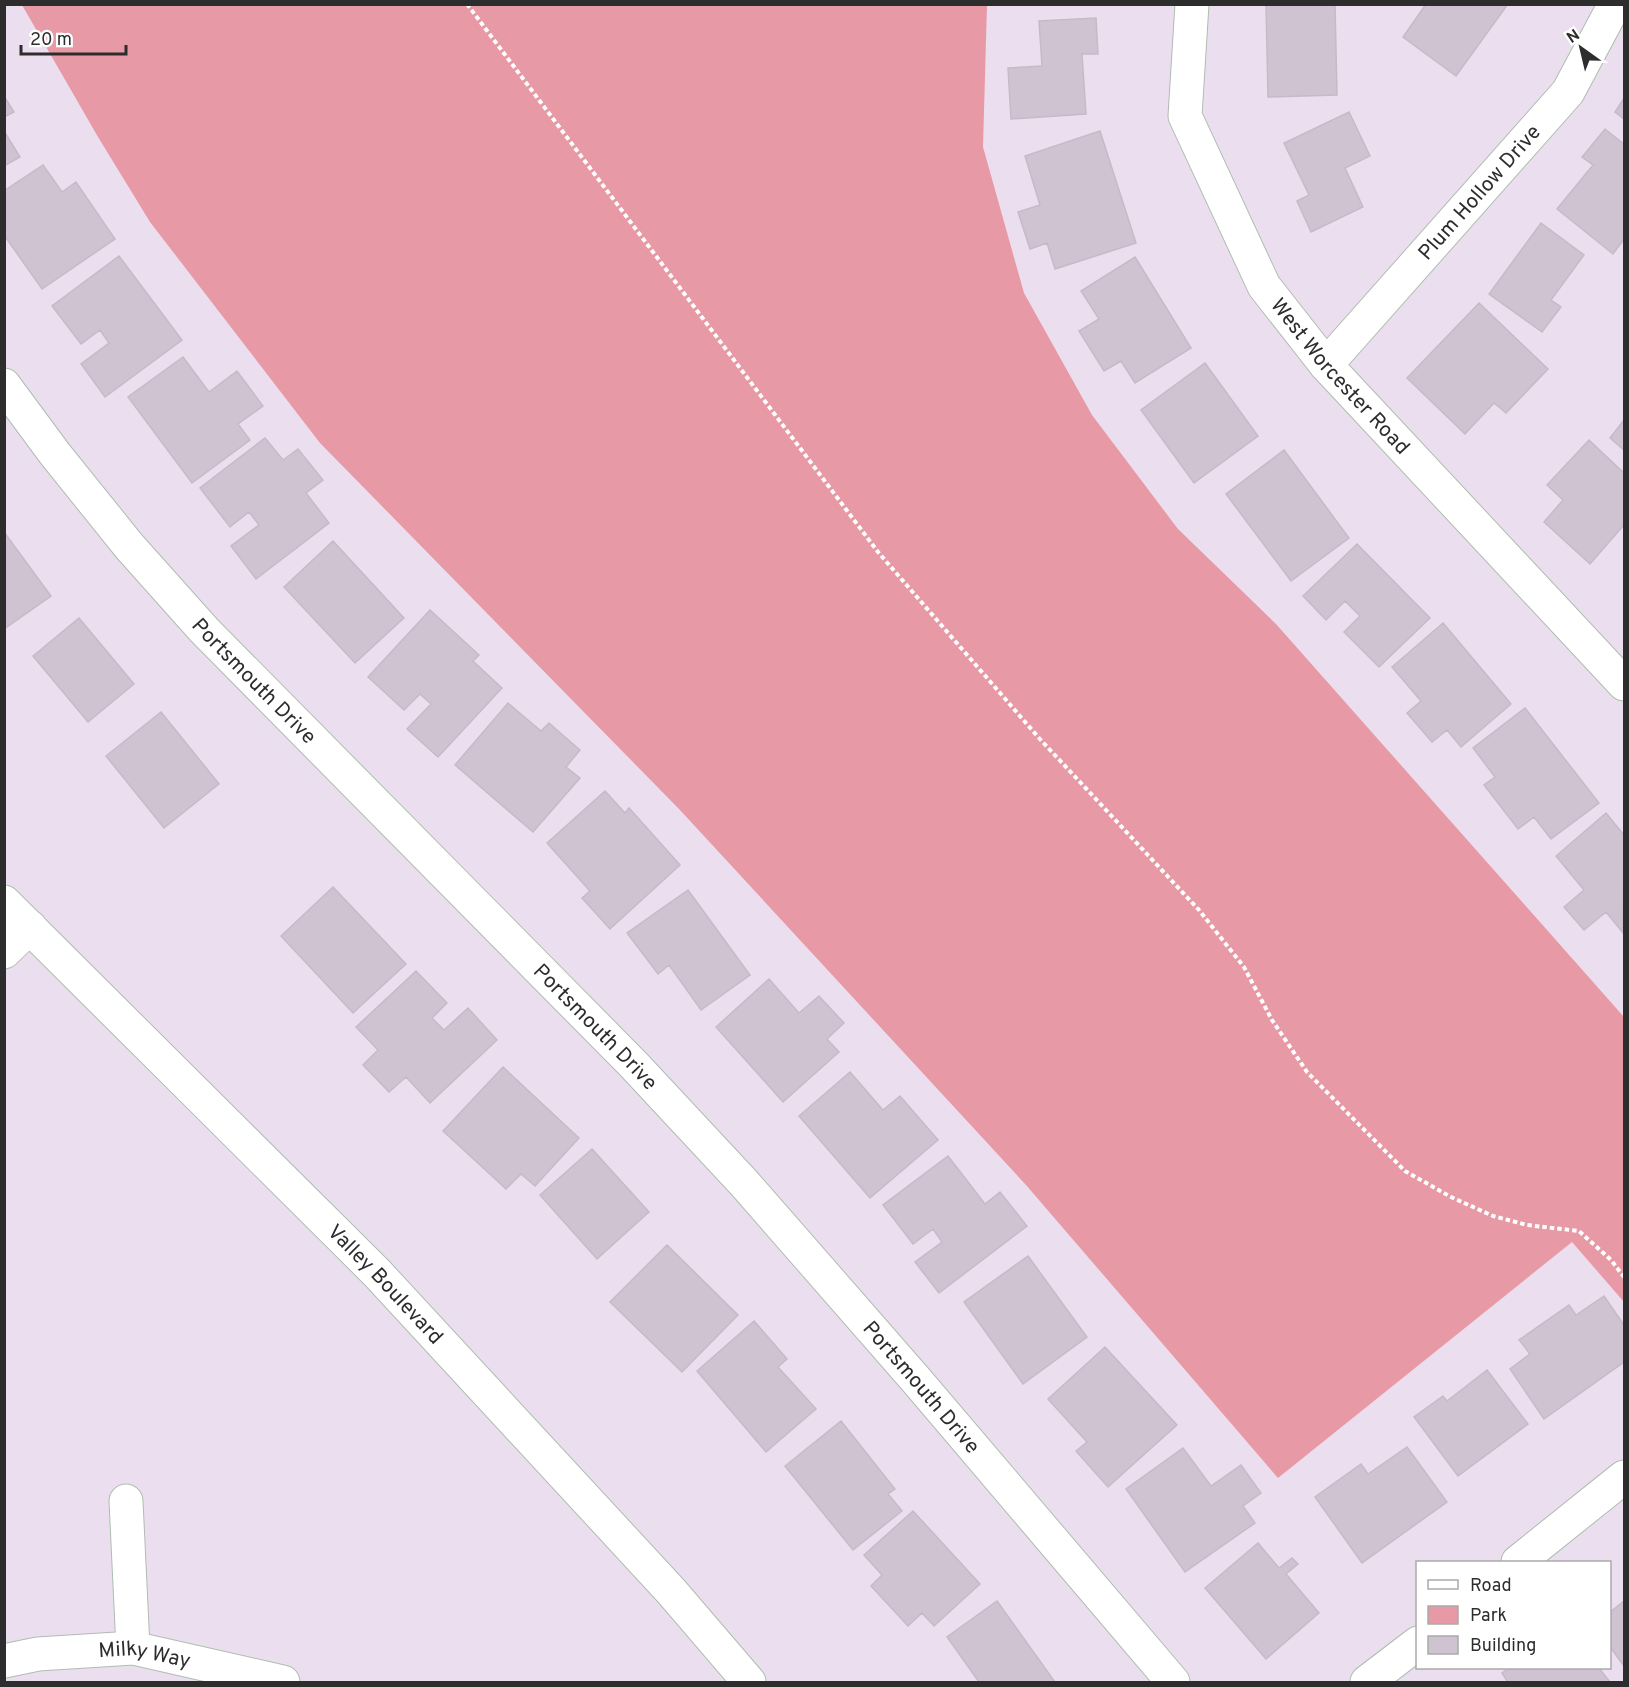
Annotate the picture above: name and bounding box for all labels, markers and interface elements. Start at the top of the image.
scale bar [21,18,126,56]
north arrow [1551,18,1611,78]
text: N [1563,26,1584,49]
text: 20 m [30,29,72,52]
street label: Plum Hollow Drive [1413,120,1548,267]
street label: West Worcester Road [1264,293,1415,461]
street label: Portsmouth Drive [185,613,321,751]
street label: Portsmouth Drive [527,959,663,1097]
street label: Valley Boulevard [321,1219,448,1351]
street label: Portsmouth Drive [856,1316,985,1460]
legend [1416,1561,1611,1669]
text: Road [1470,1575,1512,1598]
text: Park [1470,1605,1507,1628]
text: Building [1470,1635,1536,1658]
street label: Milky Way [98,1636,193,1676]

